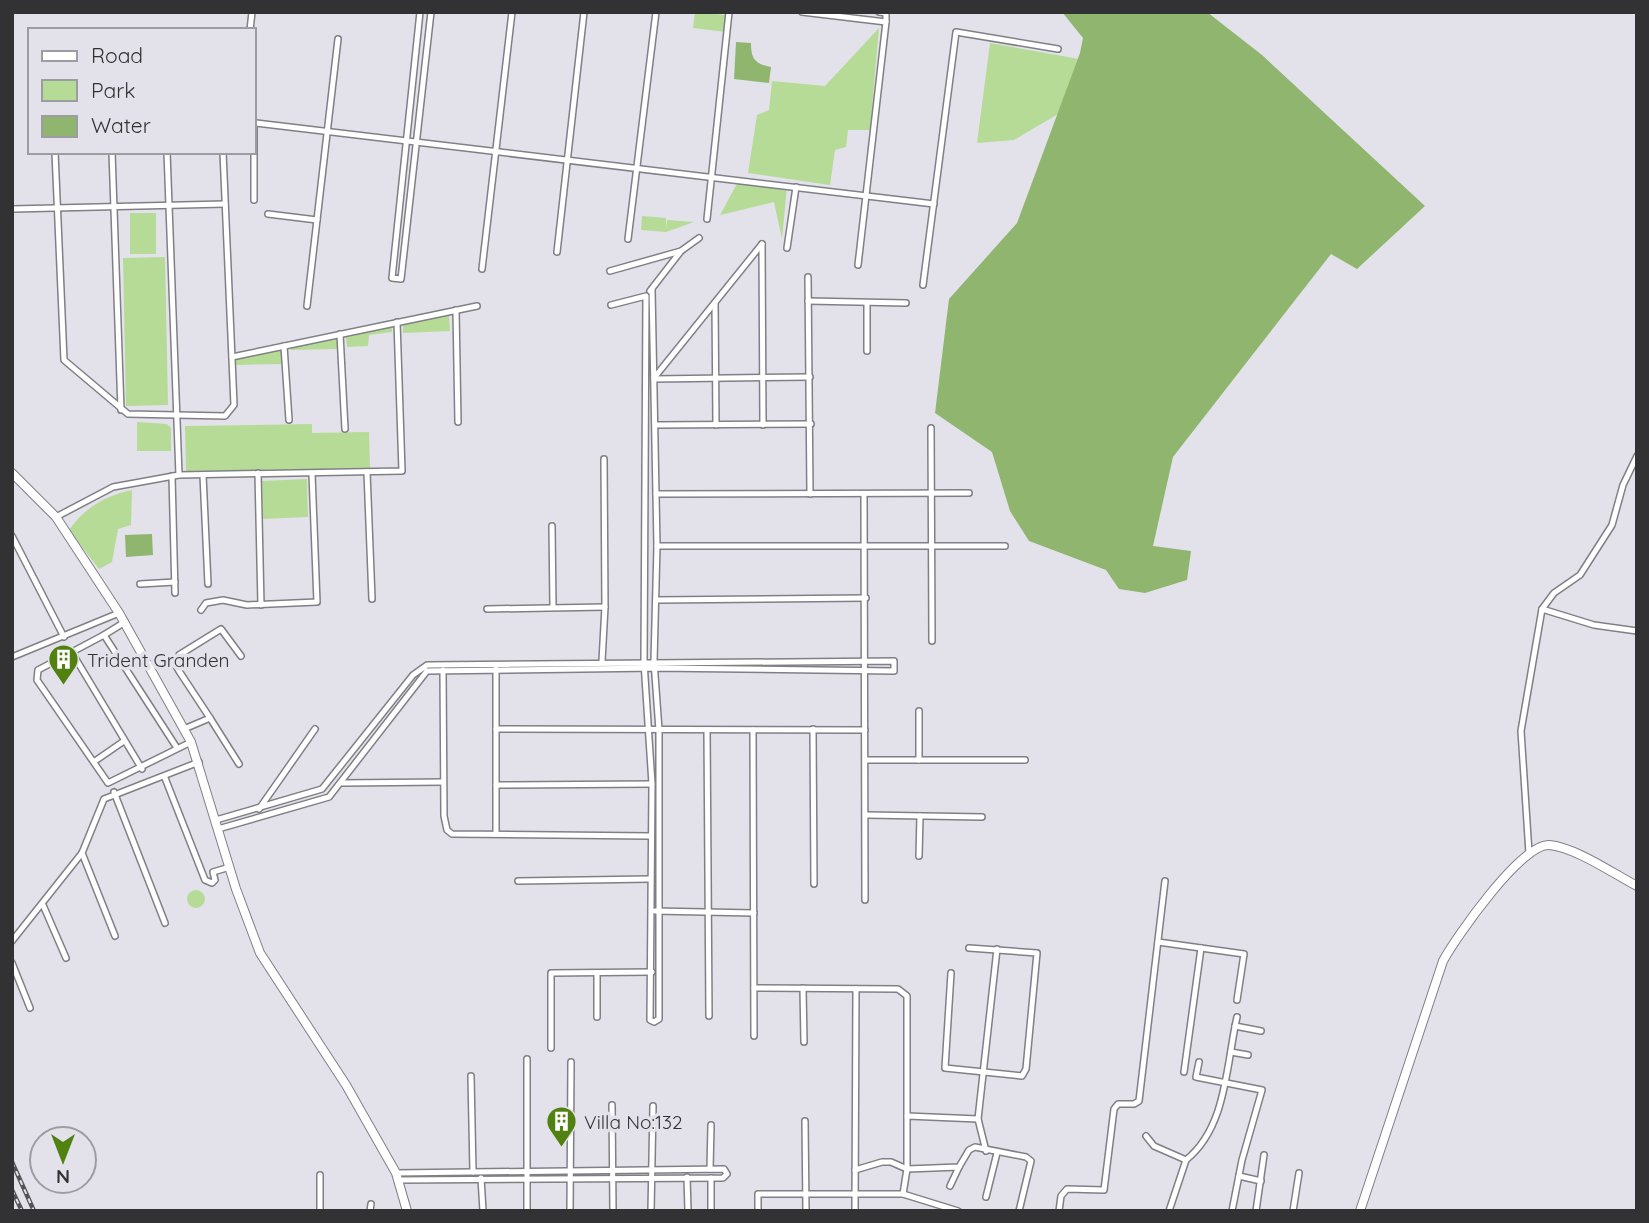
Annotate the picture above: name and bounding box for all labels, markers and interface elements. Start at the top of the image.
legend [28,28,256,154]
text: Road [91,42,143,68]
text: Park [91,77,135,103]
text: Water [91,112,151,138]
building icon: Trident Granden [47,643,81,687]
place label: Trident Granden [87,648,230,672]
building icon: Villa No:132 [544,1105,578,1149]
place label: Villa No:132 [584,1110,683,1134]
north arrow [28,1125,98,1195]
text: N [56,1165,70,1189]

